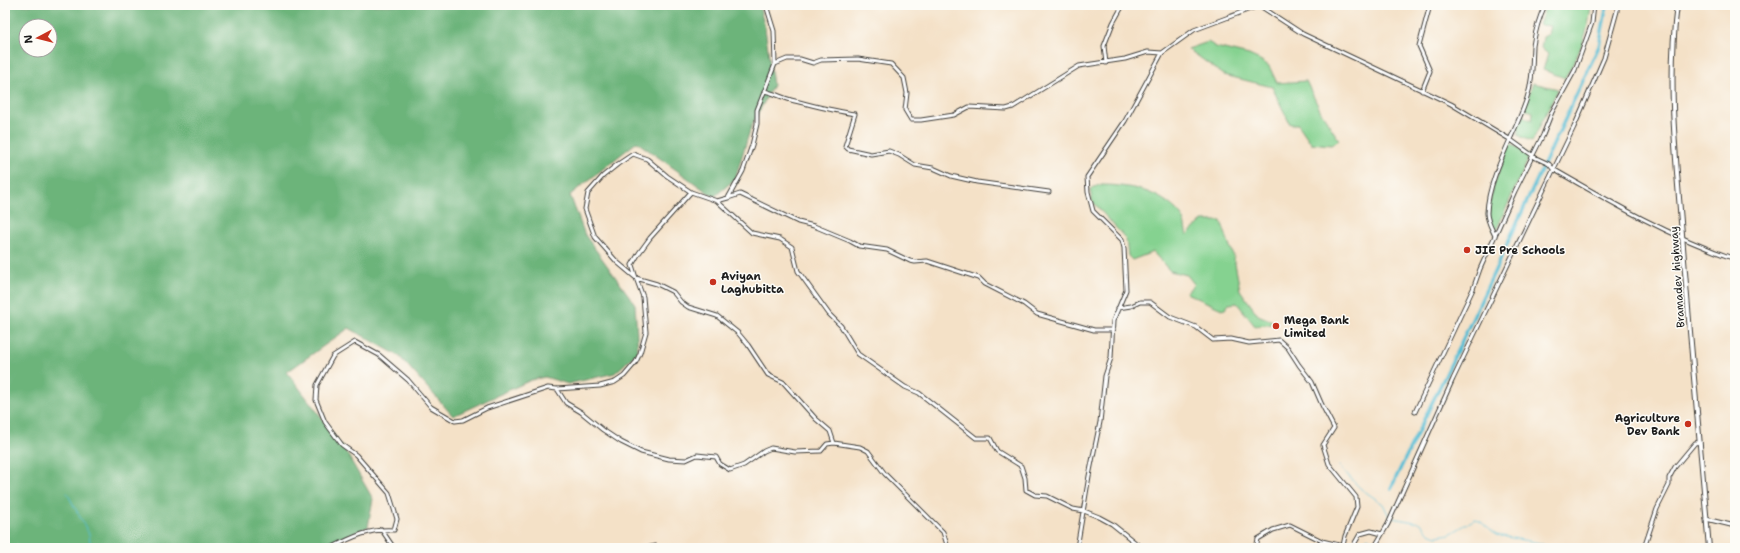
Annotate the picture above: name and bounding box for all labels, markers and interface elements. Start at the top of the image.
north arrow [18,18,58,58]
text: N [21,34,37,44]
street label: Bramadev highway [1666,226,1689,328]
place label: JIE Pre Schools [1475,243,1565,258]
marker: JIE Pre Schools [1462,245,1472,255]
place label: Aviyan Laghubitta [721,269,784,297]
marker: Aviyan Laghubitta [708,277,718,287]
place label: Mega Bank Limited [1284,313,1349,341]
marker: Mega Bank Limited [1271,321,1281,331]
place label: Agriculture Dev Bank [1615,411,1680,439]
marker: Agriculture Dev Bank [1683,419,1693,429]

